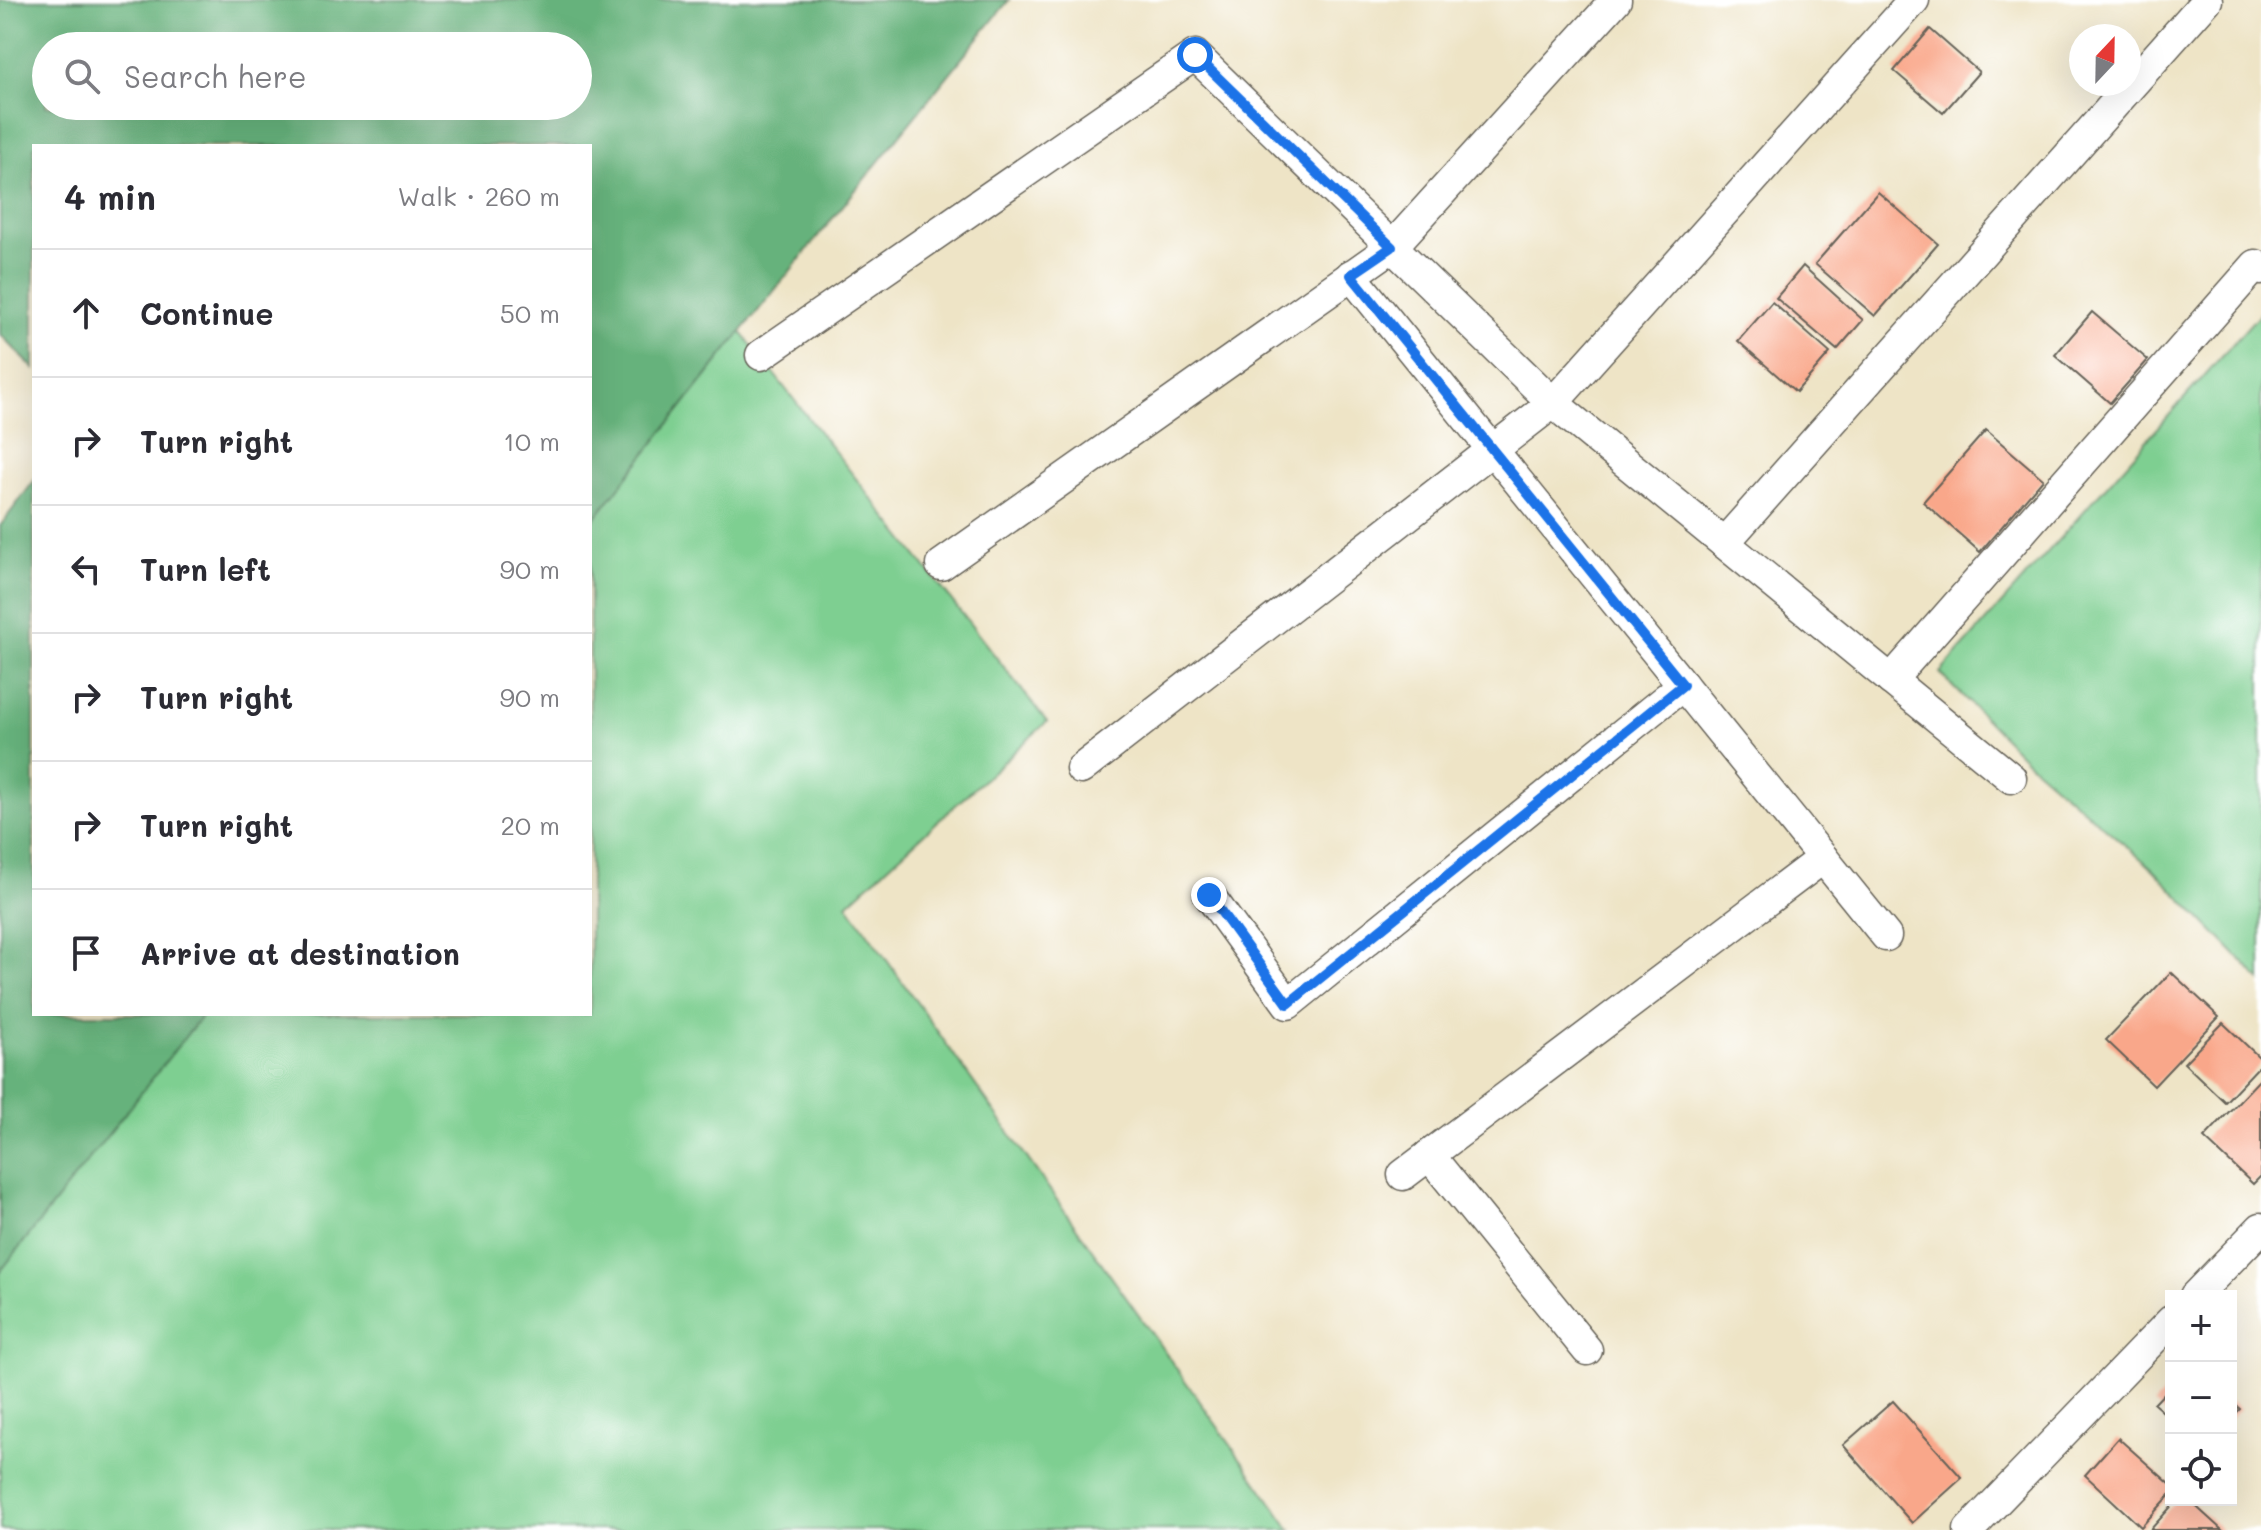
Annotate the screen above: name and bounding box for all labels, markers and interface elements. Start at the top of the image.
north arrow [2069,24,2141,96]
search box [32,32,592,120]
route start [1177,37,1213,73]
icon: search [60,54,104,98]
text: Search here [124,56,307,96]
text: 4 min [64,174,156,219]
text: Walk · 260 m [397,179,560,213]
icon: ahead [64,291,108,335]
text: Continue [140,293,273,333]
text: 50 m [500,296,560,330]
icon: right [64,419,108,463]
text: Turn right [140,421,293,461]
text: 10 m [503,424,560,458]
icon: left [64,547,108,591]
text: Turn left [140,549,271,589]
text: 90 m [500,552,560,586]
icon: right [64,675,108,719]
text: Turn right [140,677,293,717]
text: 90 m [500,680,560,714]
icon: right [64,803,108,847]
text: Turn right [140,805,293,845]
text: 20 m [500,808,560,842]
route end [1191,877,1227,913]
icon: arrive [64,931,108,975]
text: Arrive at destination [140,933,460,973]
map controls [2165,1290,2237,1506]
button: + [2165,1290,2237,1362]
button: − [2165,1362,2237,1434]
button: locate [2165,1434,2237,1506]

